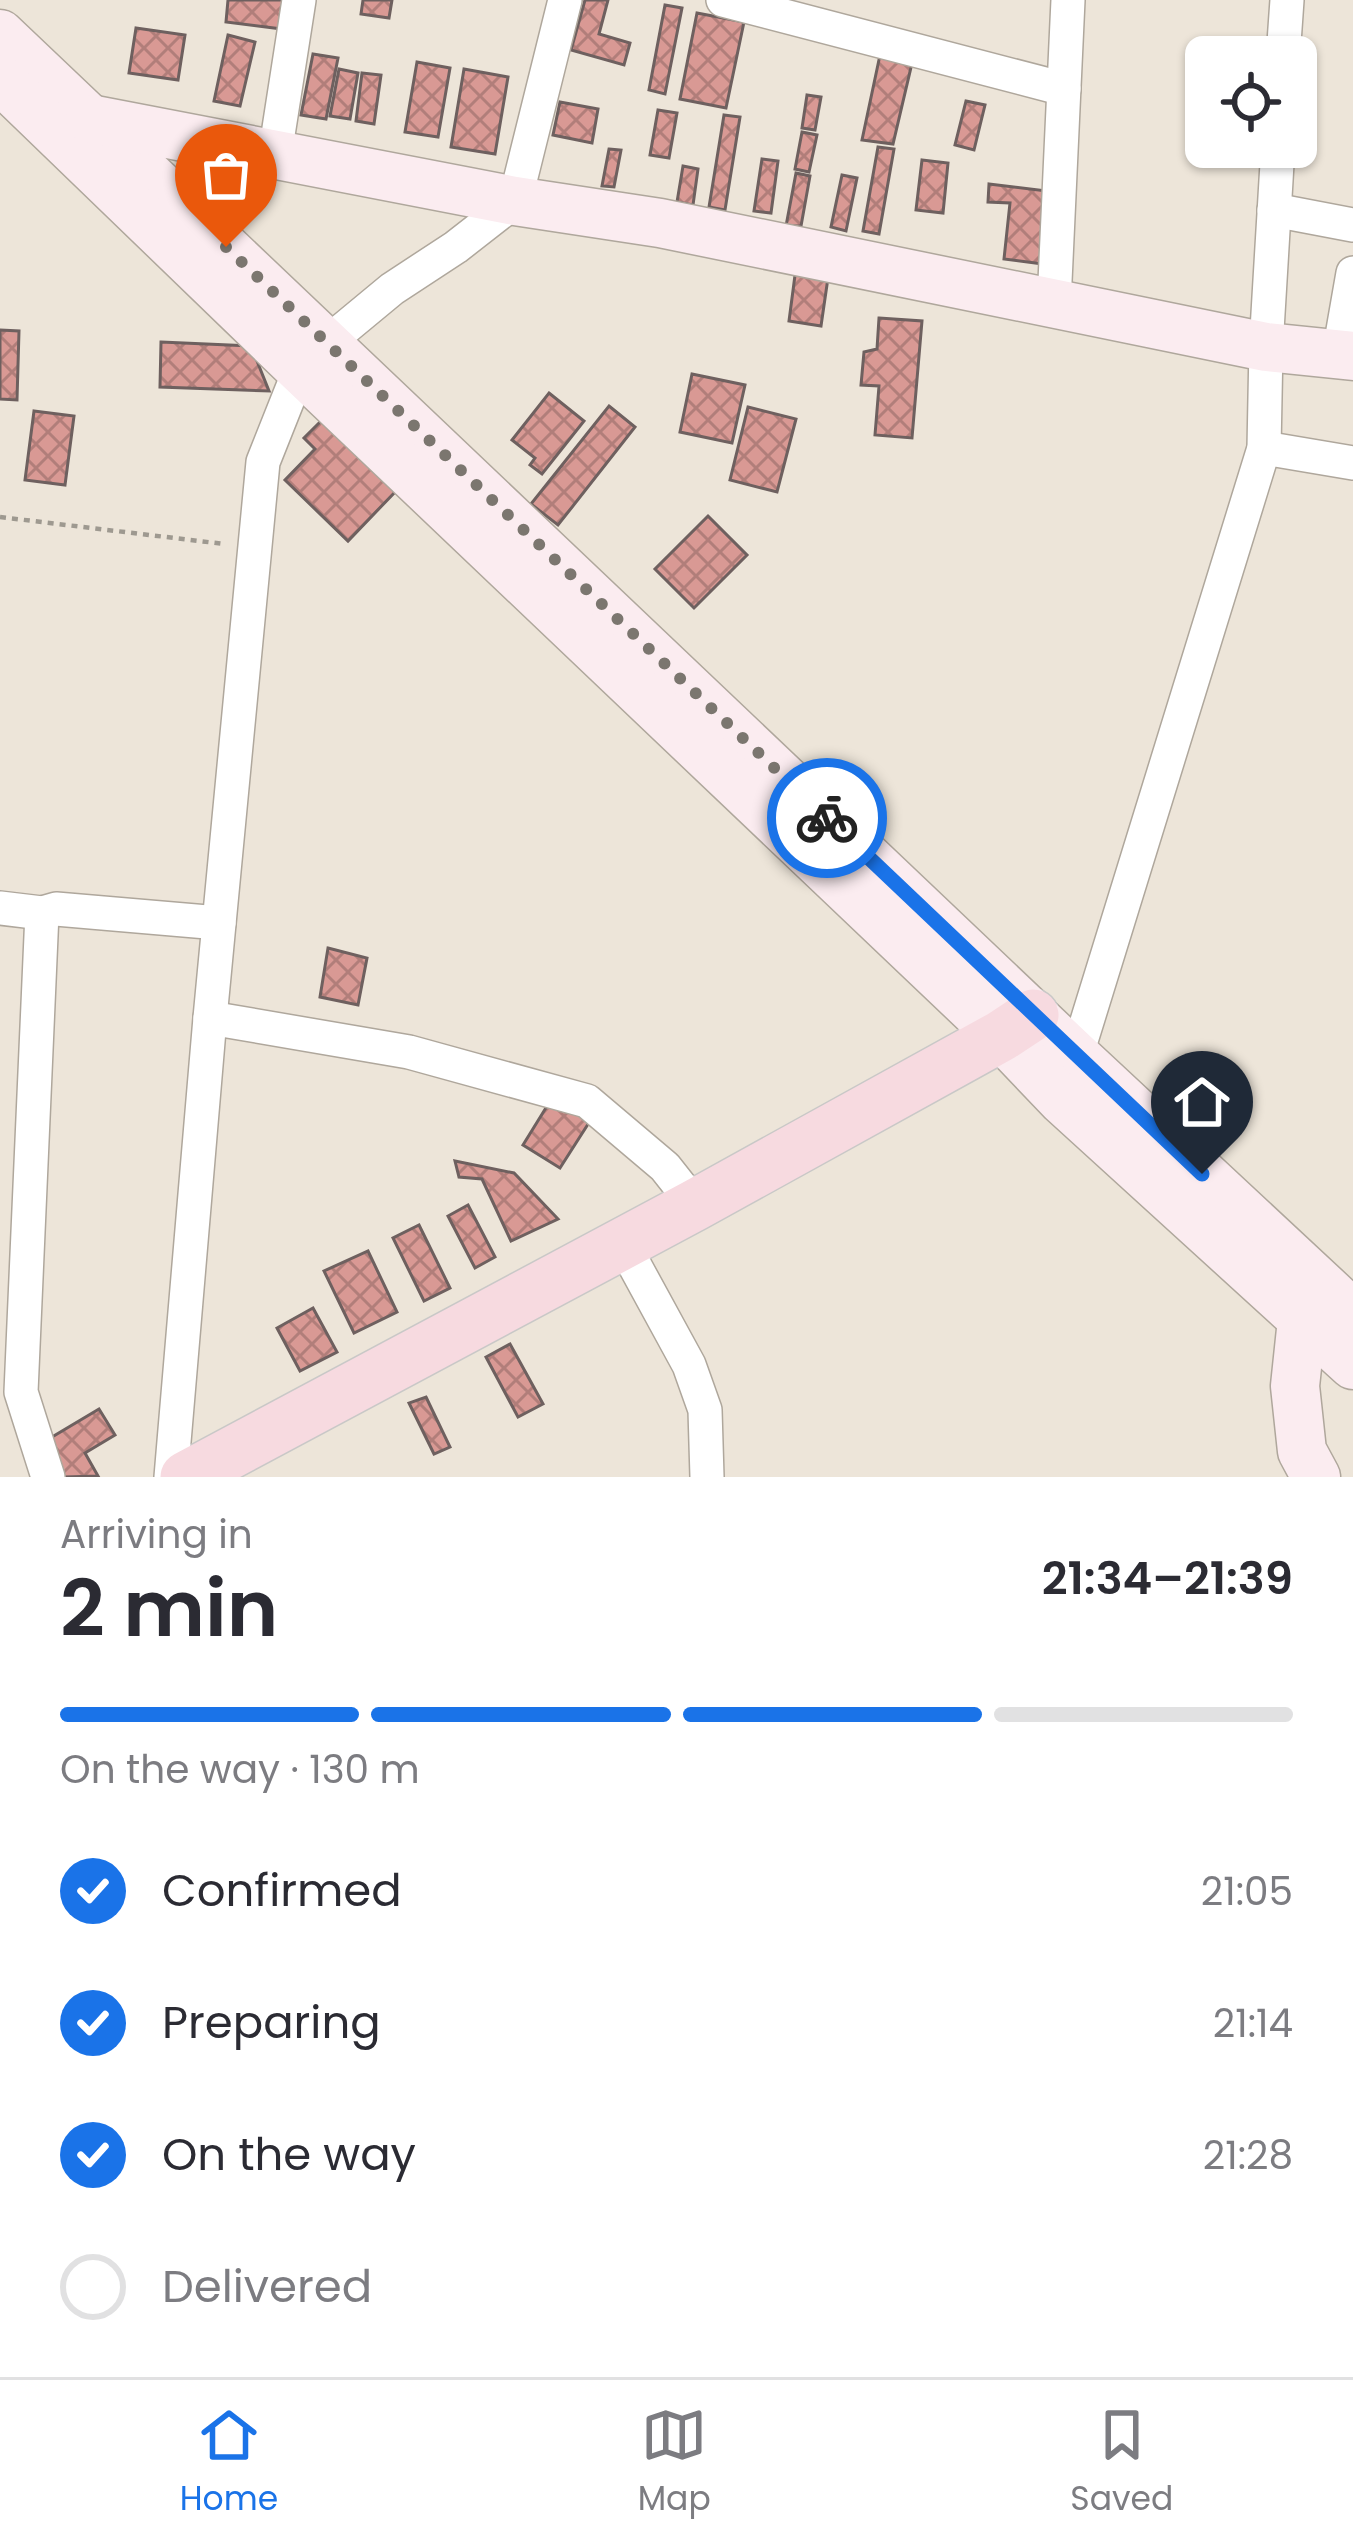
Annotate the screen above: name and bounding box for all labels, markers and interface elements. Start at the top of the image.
map controls [1185,36,1317,168]
button: locate [1185,36,1317,168]
pin [175,124,277,247]
icon: bag [193,142,259,208]
courier [767,758,887,878]
icon: bike [794,785,860,851]
pin [1151,1051,1253,1174]
icon: home [1169,1069,1235,1135]
text: Arriving in [60,1507,253,1562]
text: 21:34–21:39 [1042,1547,1293,1610]
text: 2 min [60,1554,278,1663]
text: On the way · 130 m [60,1742,420,1797]
icon: check [60,1858,126,1924]
text: Confirmed [162,1859,402,1922]
text: 21:05 [1201,1864,1293,1919]
icon: check [60,1990,126,2056]
text: Preparing [162,1991,381,2054]
text: 21:14 [1213,1996,1293,2051]
icon: check [60,2122,126,2188]
text: On the way [162,2123,416,2186]
text: 21:28 [1203,2128,1293,2183]
text: Delivered [162,2255,372,2318]
tab: Home [180,2402,278,2524]
tab: Map [638,2402,711,2524]
tab: Saved [1070,2402,1173,2524]

